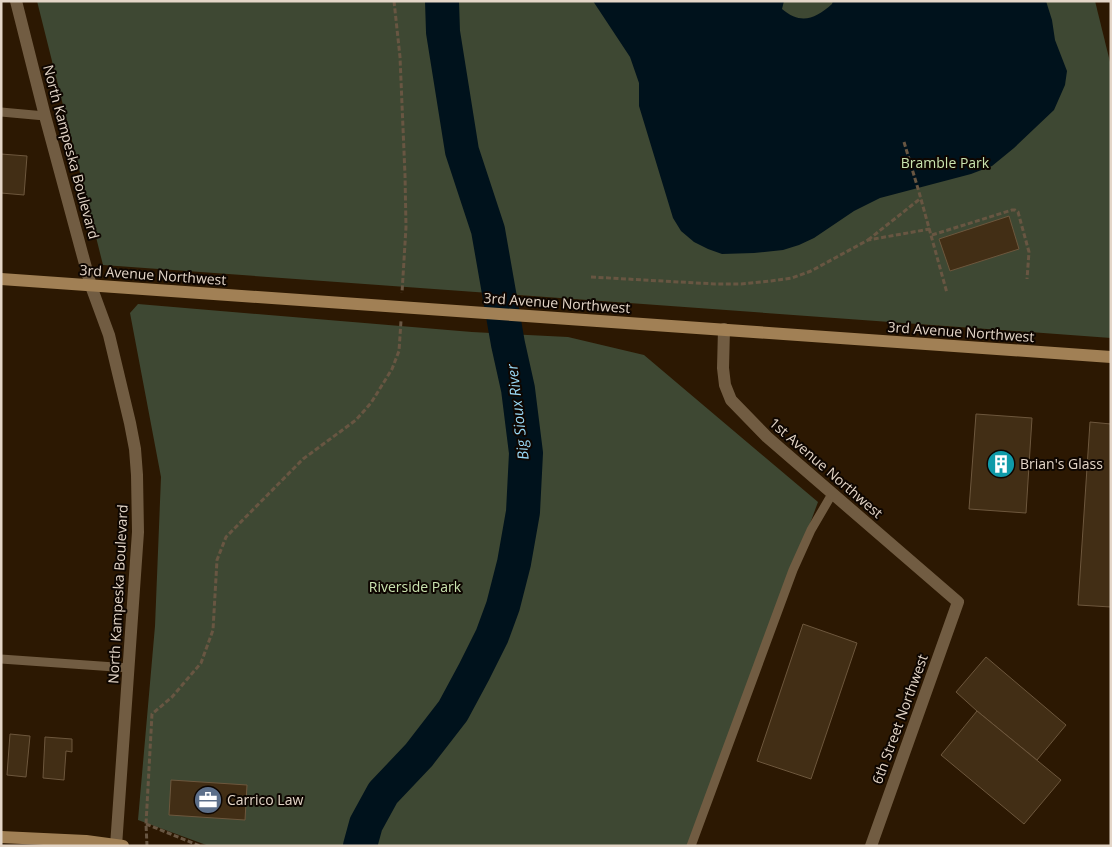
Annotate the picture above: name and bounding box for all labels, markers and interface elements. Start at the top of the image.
street label: North Kampeska Boulevard [39,63,104,241]
park label: Bramble Park [901,153,990,172]
street label: 3rd Avenue Northwest [79,260,227,289]
street label: 3rd Avenue Northwest [483,288,631,317]
street label: 3rd Avenue Northwest [887,317,1035,346]
water label: Big Sioux River [501,362,533,461]
street label: 1st Avenue Northwest [766,413,887,522]
building icon: Brian's Glass [986,449,1016,479]
place label: Brian's Glass [1020,454,1103,473]
street label: North Kampeska Boulevard [103,504,132,684]
park label: Riverside Park [369,577,462,596]
street label: 6th Street Northwest [867,651,932,786]
office icon: Carrico Law [193,785,223,815]
place label: Carrico Law [227,790,303,809]

